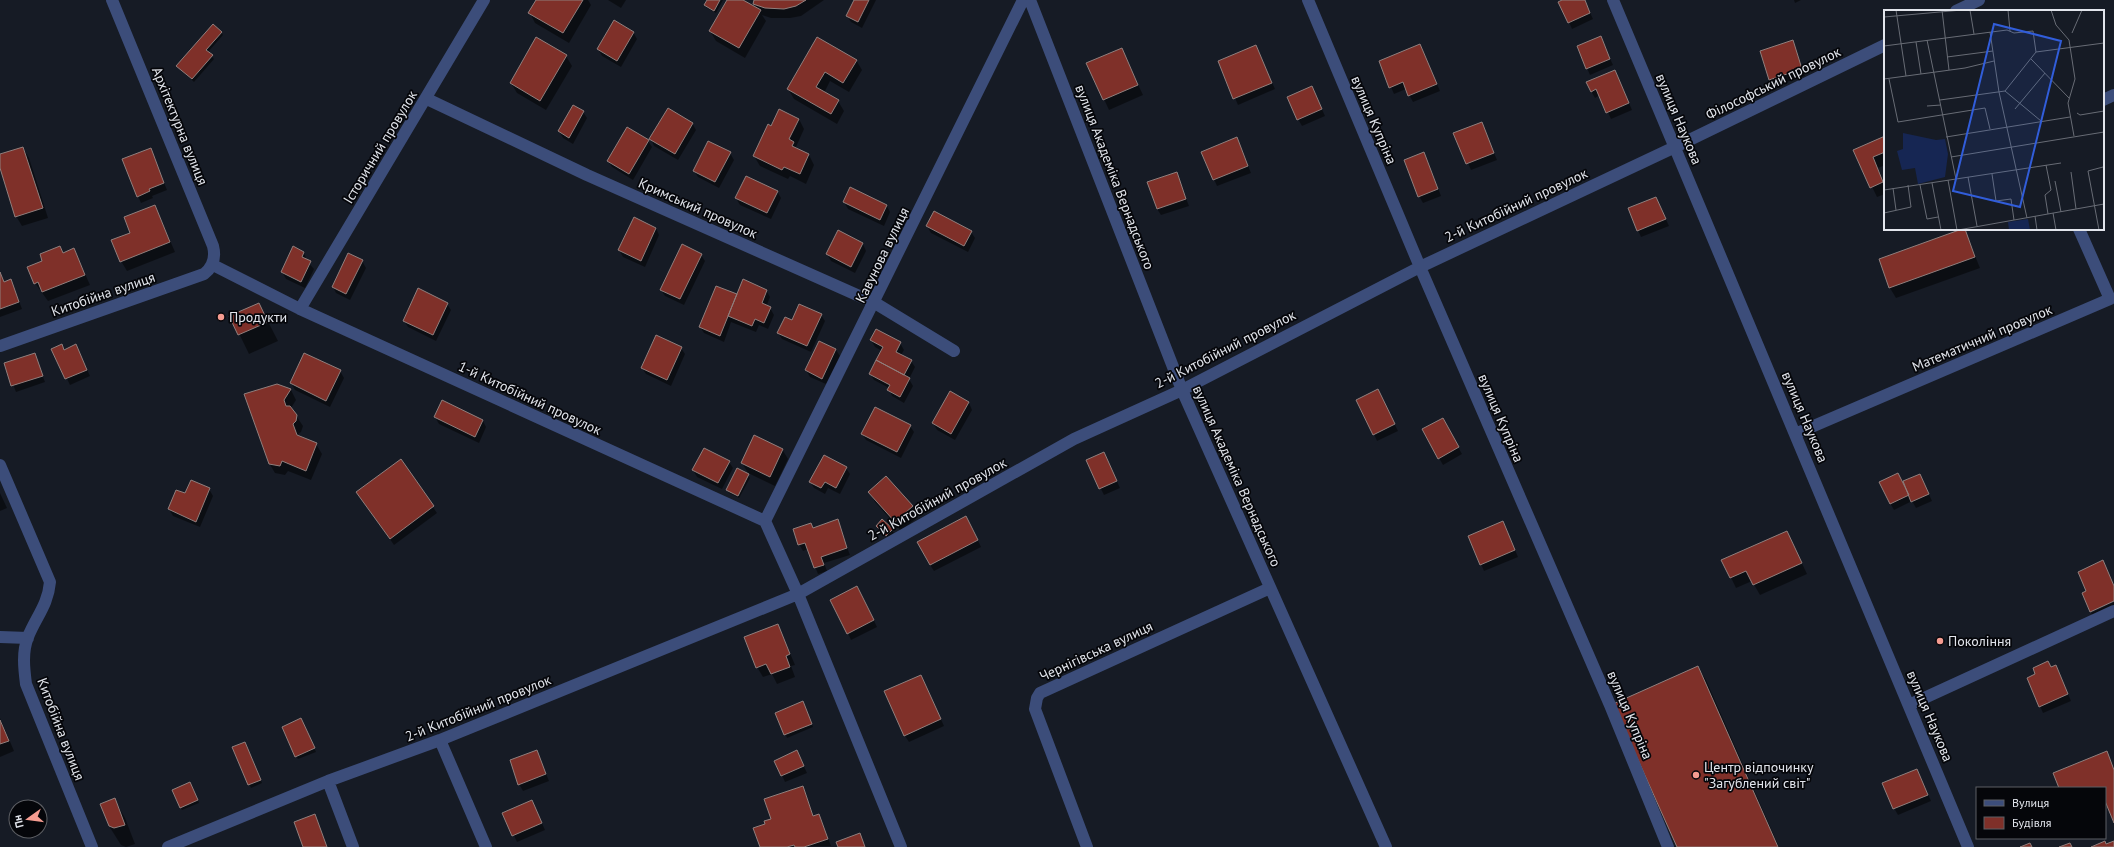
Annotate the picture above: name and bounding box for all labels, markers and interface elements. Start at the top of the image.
inset map [1884,10,2104,230]
street label: Філософський провулок [1703,42,1844,124]
street label: Архітектурна вулиця [148,64,212,188]
street label: вулиця Наукова [1652,71,1706,167]
street label: вулиця Купріна [1347,73,1401,167]
street label: вулиця Академіка Вернадського [1071,82,1159,272]
street label: Історичний провулок [339,87,421,207]
street label: 2-й Китобійний провулок [1442,164,1591,246]
street label: Кримський провулок [636,174,761,242]
street label: Кавунова вулиця [851,204,913,306]
street label: Китобійна вулиця [49,268,157,320]
street label: Математичний провулок [1909,300,2055,376]
street label: 2-й Китобійний провулок [1152,306,1299,392]
place label: Продукти [229,308,287,326]
marker: Продукти [216,312,226,322]
street label: 1-й Китобійний провулок [456,357,605,439]
street label: вулиця Наукова [1778,369,1832,465]
street label: вулиця Купріна [1474,371,1528,465]
street label: вулиця Академіка Вернадського [1189,383,1285,569]
street label: 2-й Китобійний провулок [865,453,1010,545]
street label: Чернігівська вулиця [1037,617,1155,685]
place label: Покоління [1948,632,2011,650]
marker: Покоління [1935,636,1945,646]
street label: вулиця Купріна [1603,668,1657,762]
street label: вулиця Наукова [1903,668,1957,764]
street label: 2-й Китобійний провулок [402,670,554,746]
street label: Китобійна вулиця [33,675,89,783]
place label: Центр відпочинку "Загублений світ" [1704,758,1814,792]
marker: Центр відпочинку "Загублений світ" [1691,770,1701,780]
legend [1976,787,2106,839]
text: Вулиця [2012,795,2049,810]
north arrow [8,799,48,839]
text: Пн [10,813,27,829]
text: Будівля [2012,815,2051,830]

